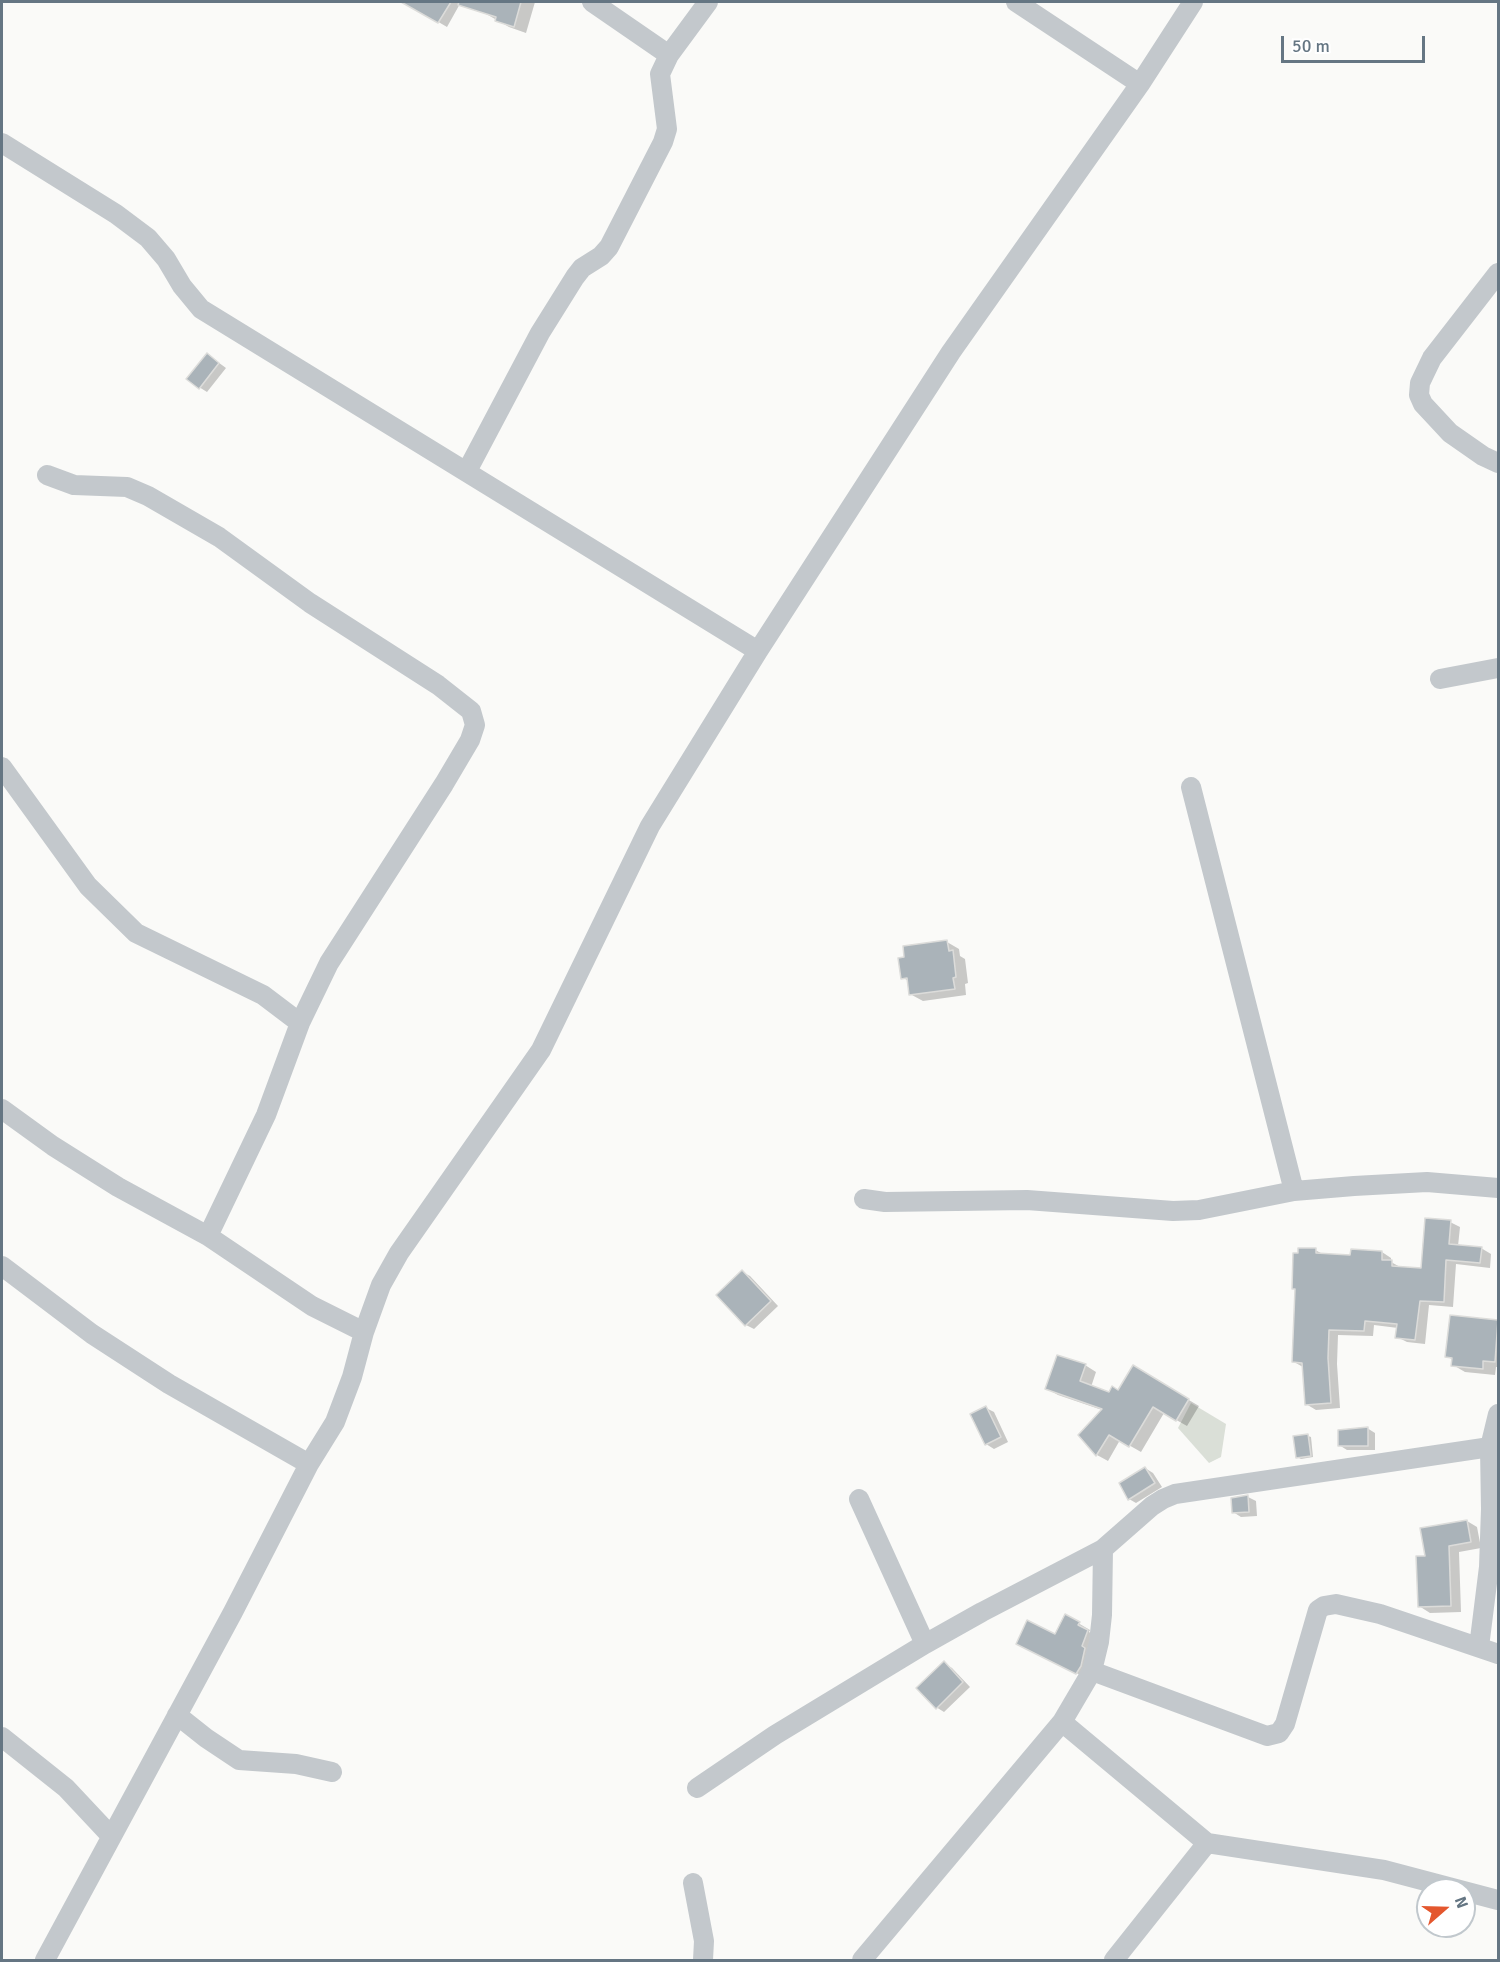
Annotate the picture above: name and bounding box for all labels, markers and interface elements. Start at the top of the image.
scale bar [1284,24,1428,62]
text: 50 m [1292,35,1330,57]
north arrow [1416,1878,1476,1938]
text: N [1450,1894,1472,1911]

